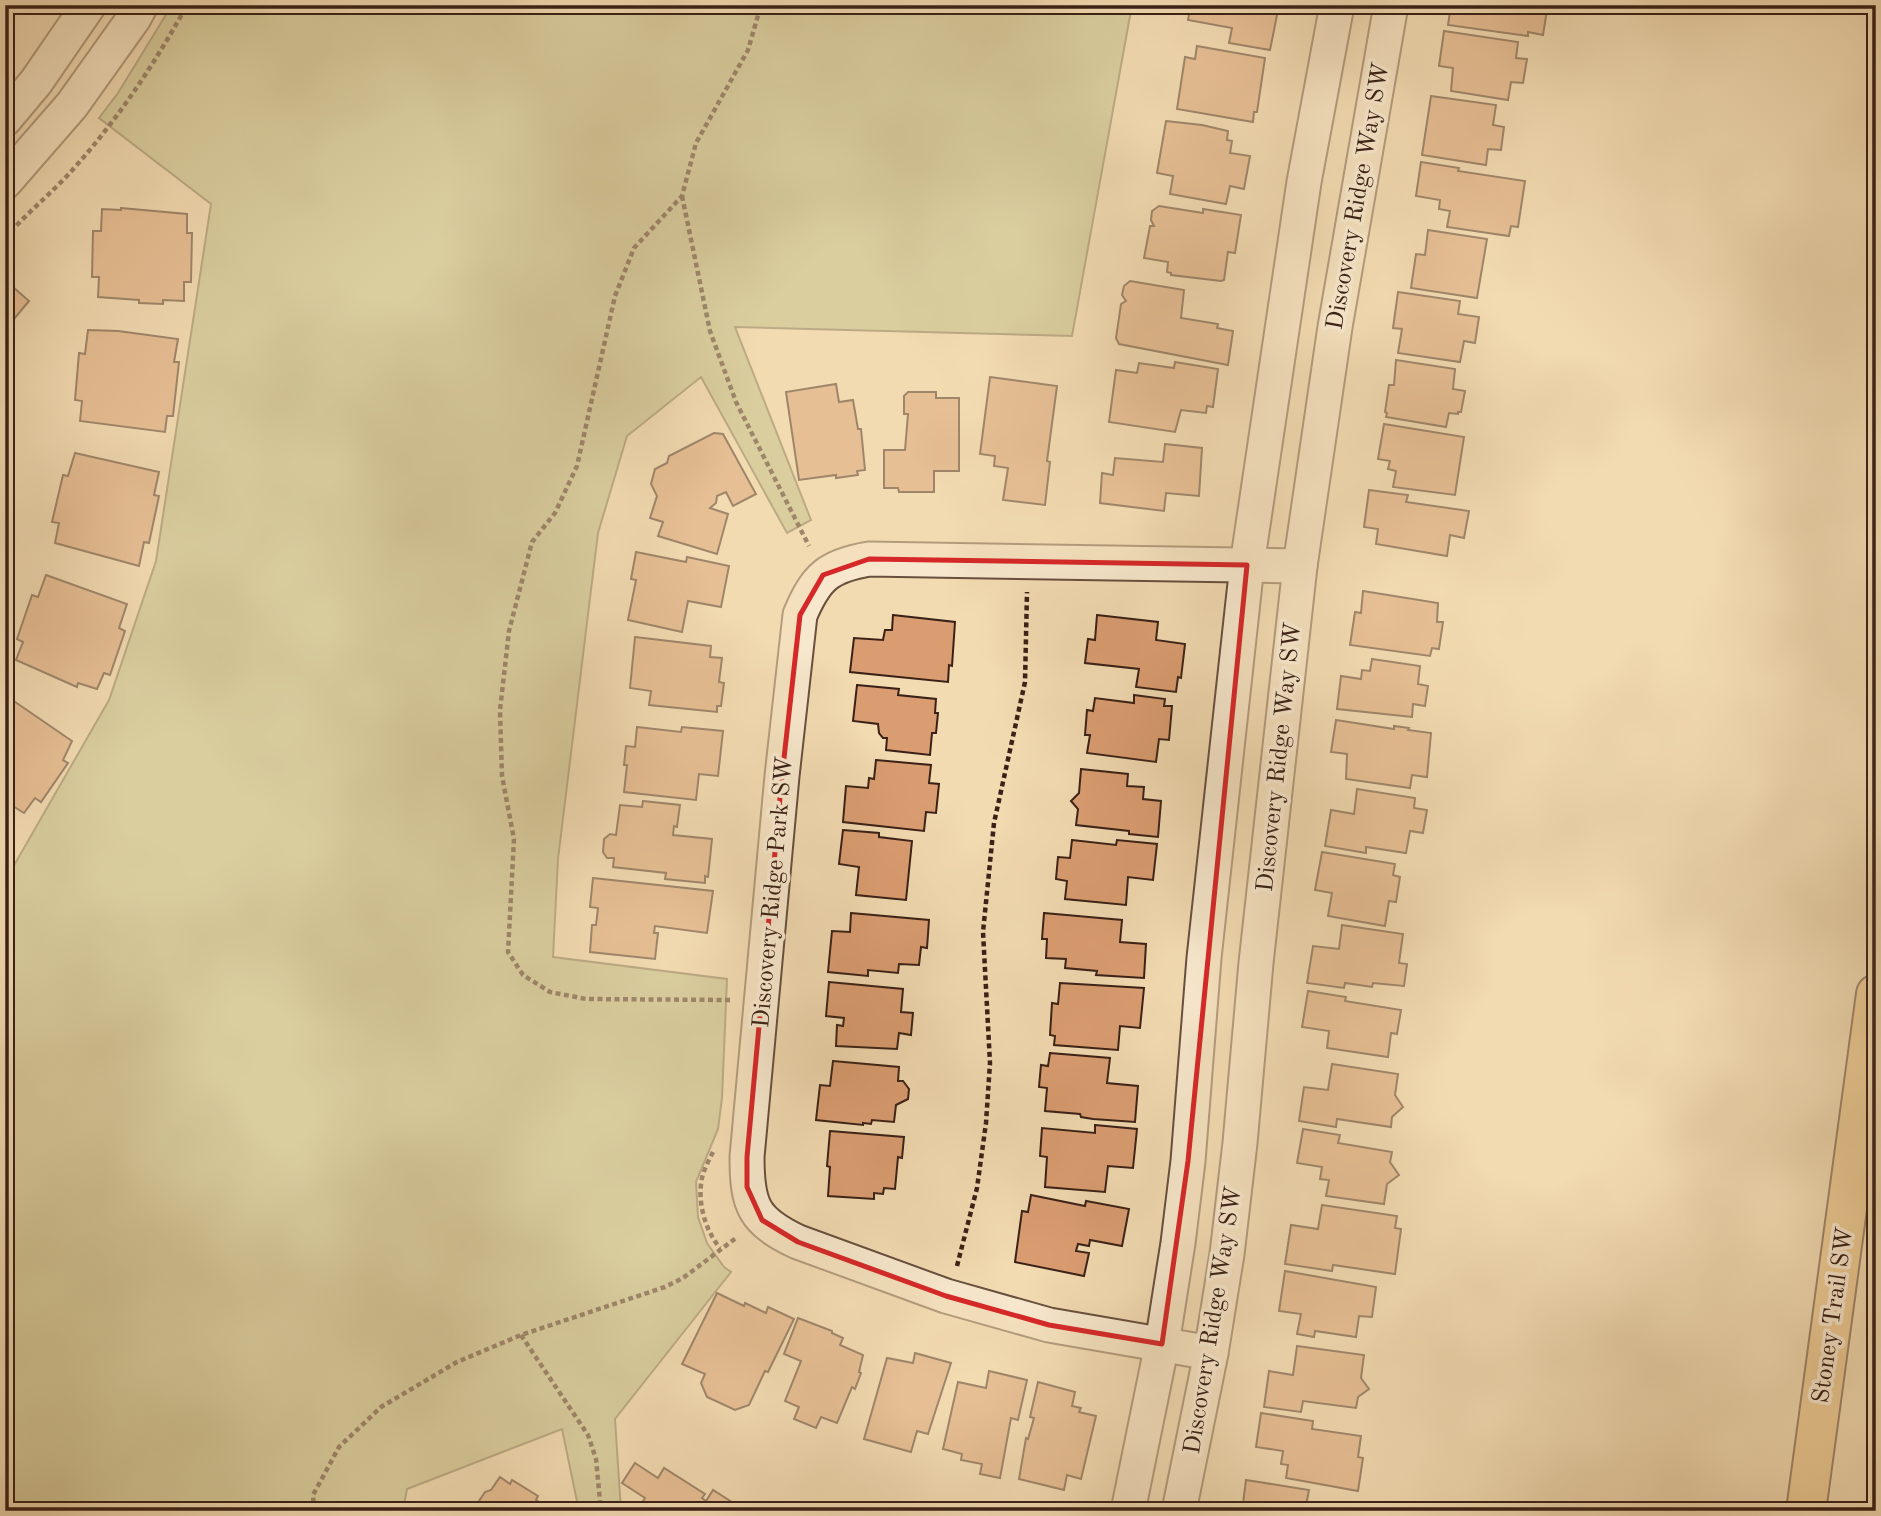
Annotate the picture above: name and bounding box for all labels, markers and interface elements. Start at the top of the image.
street label: Discovery Ridge Way SW [1324,61,1394,332]
street label: Discovery Ridge Way SW [1254,621,1306,893]
street label: Discovery Ridge Park SW [750,755,798,1029]
street label: Discovery Ridge Way SW [1181,1184,1247,1456]
street label: Stoney Trail SW [1810,1225,1858,1405]

